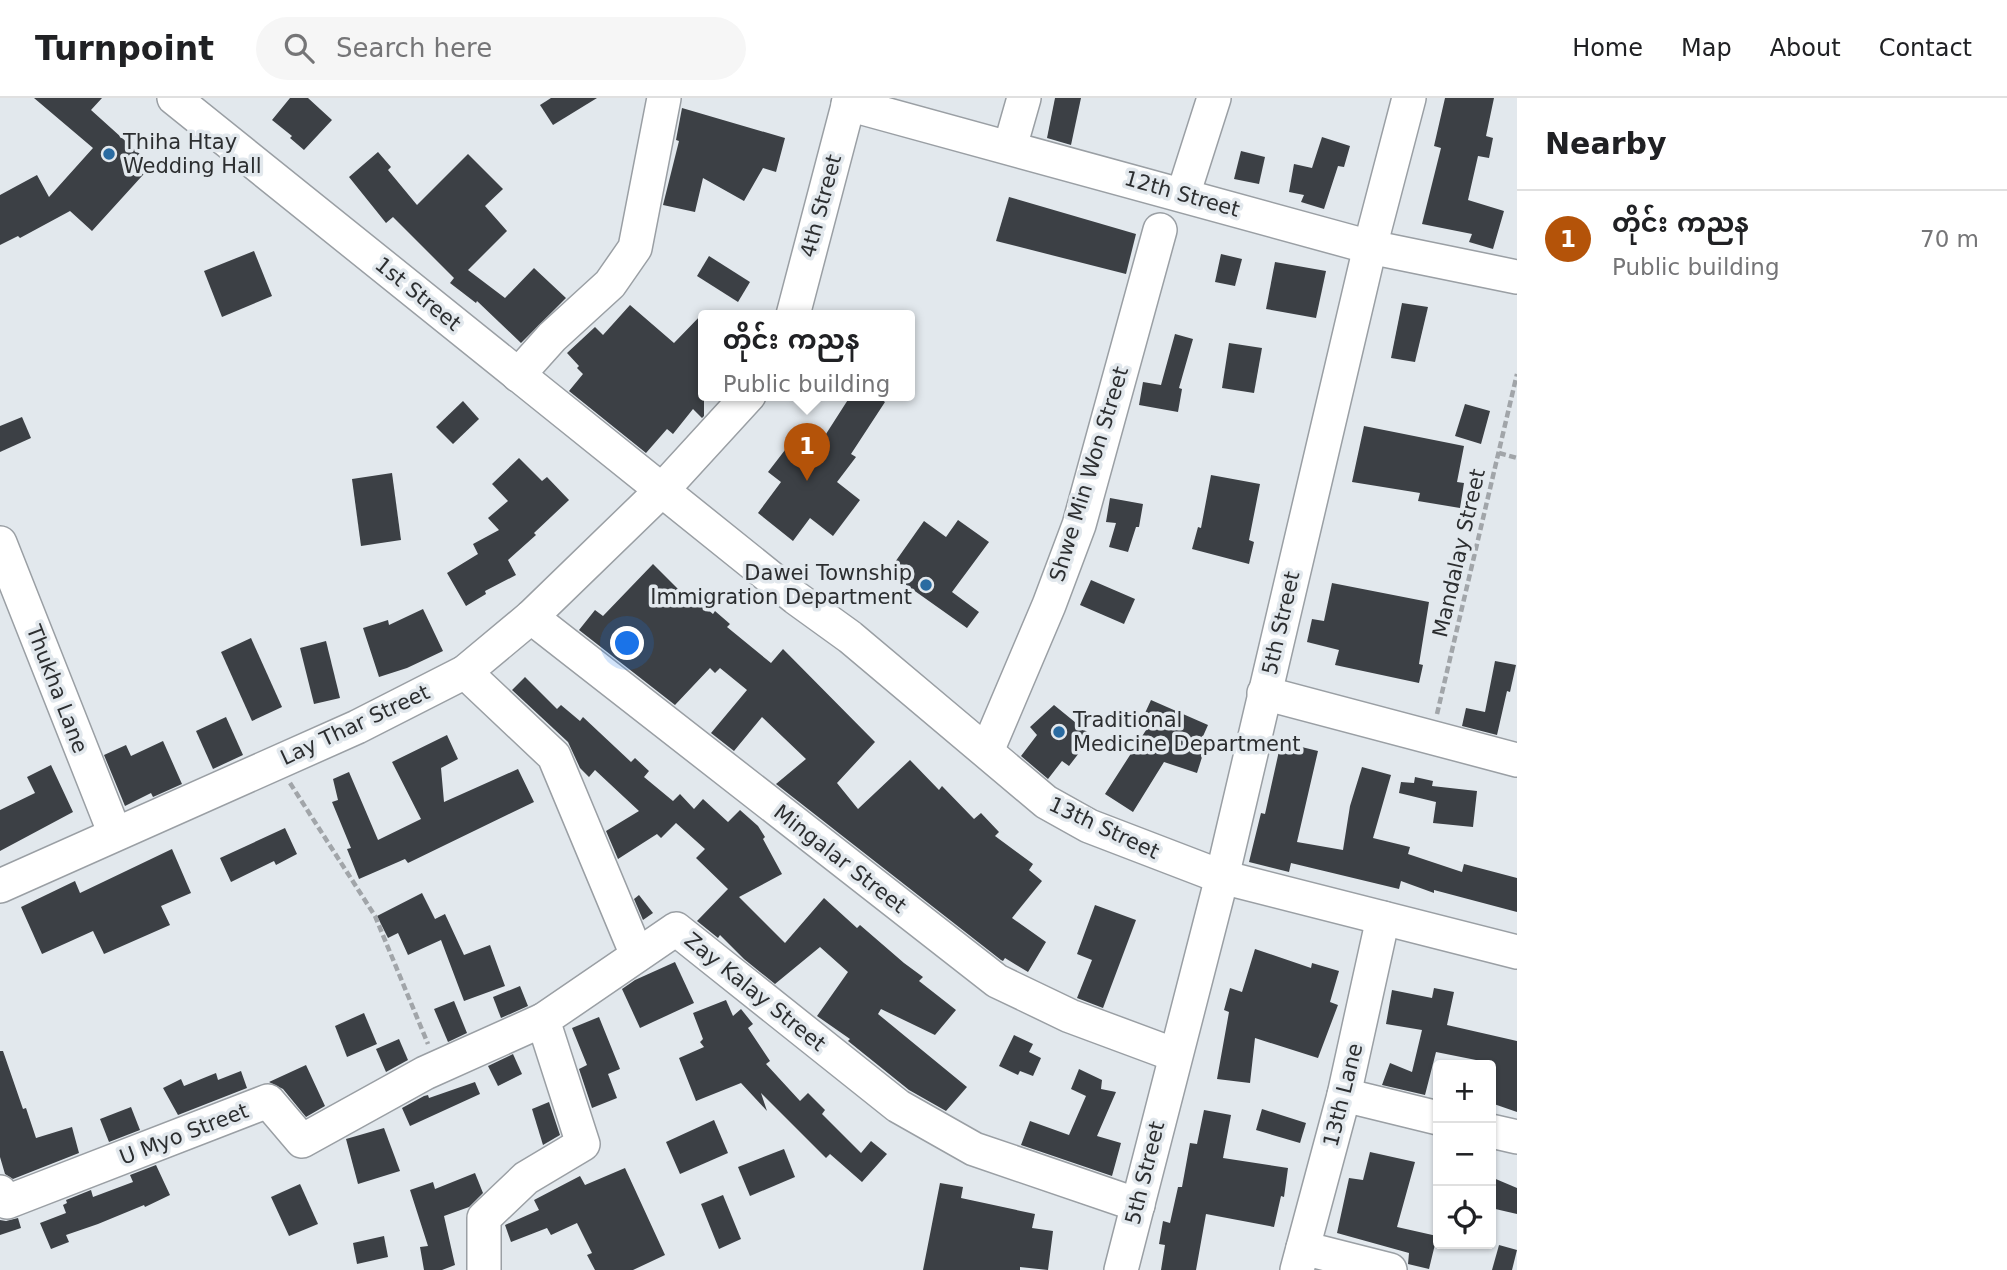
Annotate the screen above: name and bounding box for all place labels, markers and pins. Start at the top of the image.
place label: Thiha Htay Wedding Hall [122,130,262,178]
marker: Thiha Htay Wedding Hall [101,146,117,162]
pin: 1 [784,423,830,481]
place label: Dawei Township Immigration Department [650,561,912,609]
marker: Dawei Township Immigration Department [918,577,934,593]
place label: Traditional Medicine Department [1072,708,1301,756]
marker: Traditional Medicine Department [1051,724,1067,740]

